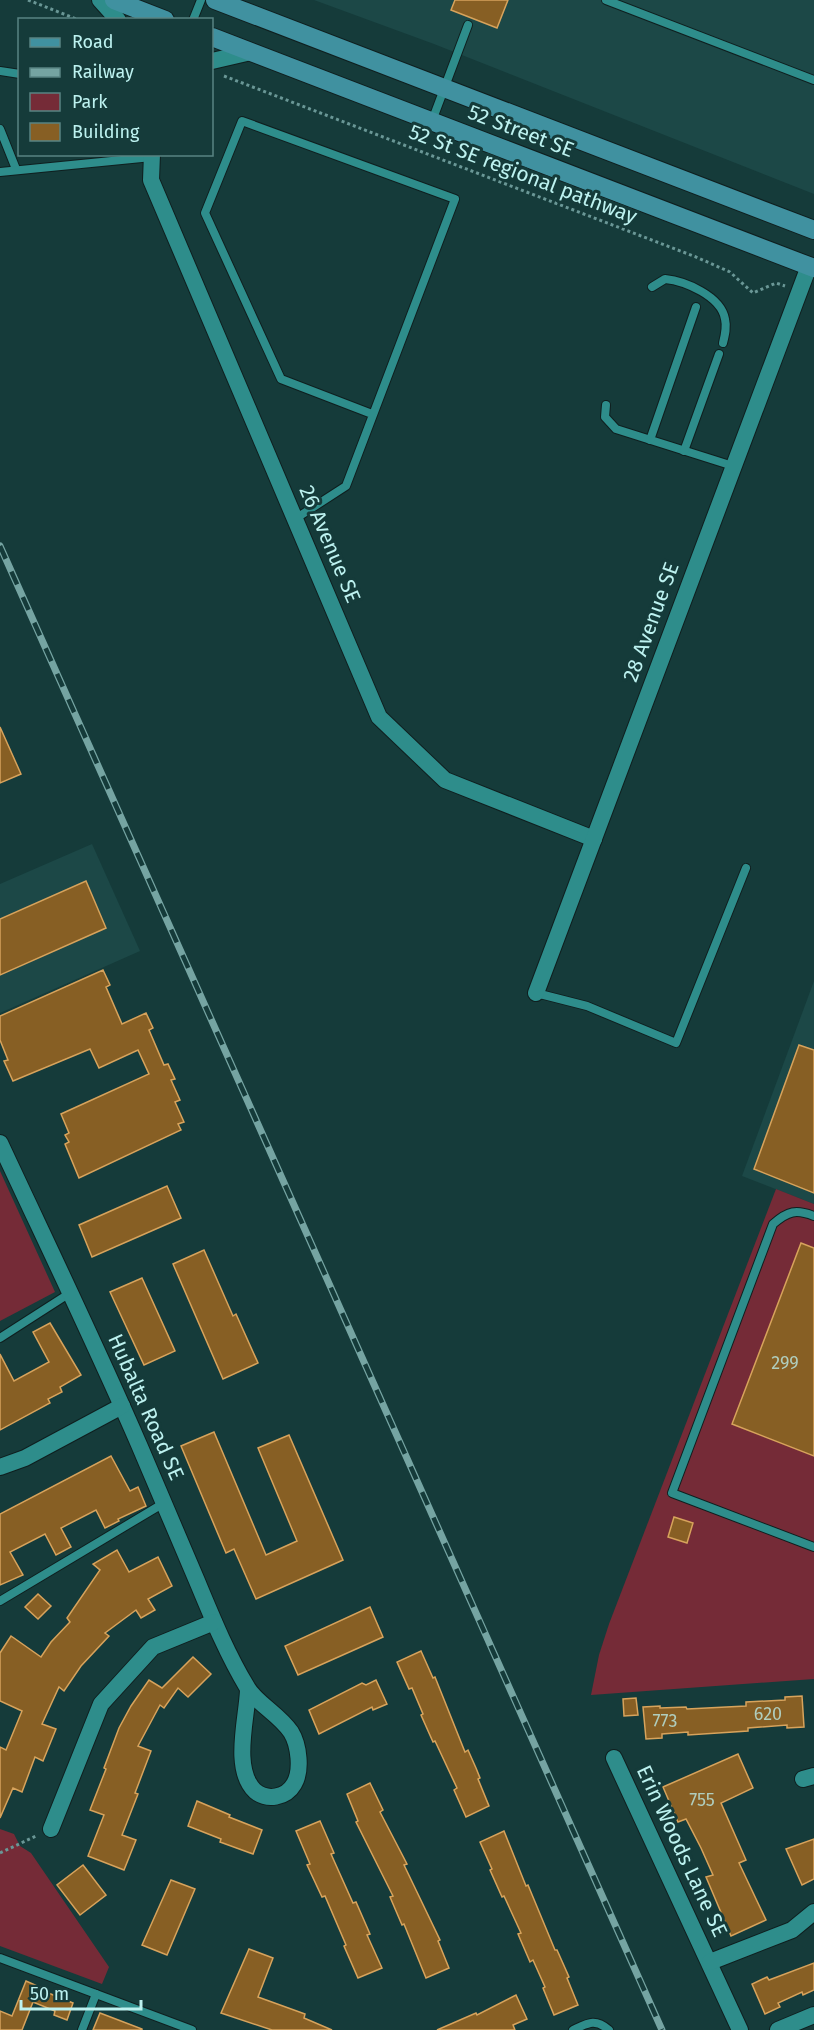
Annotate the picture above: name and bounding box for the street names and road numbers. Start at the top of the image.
street label: 52 Street SE [464,99,578,163]
street label: 52 St SE regional pathway [405,118,641,230]
street label: 26 Avenue SE [294,481,366,607]
street label: 28 Avenue SE [617,559,685,685]
street label: Hubalta Road SE [102,1330,190,1484]
street label: Erin Woods Lane SE [631,1761,733,1941]

